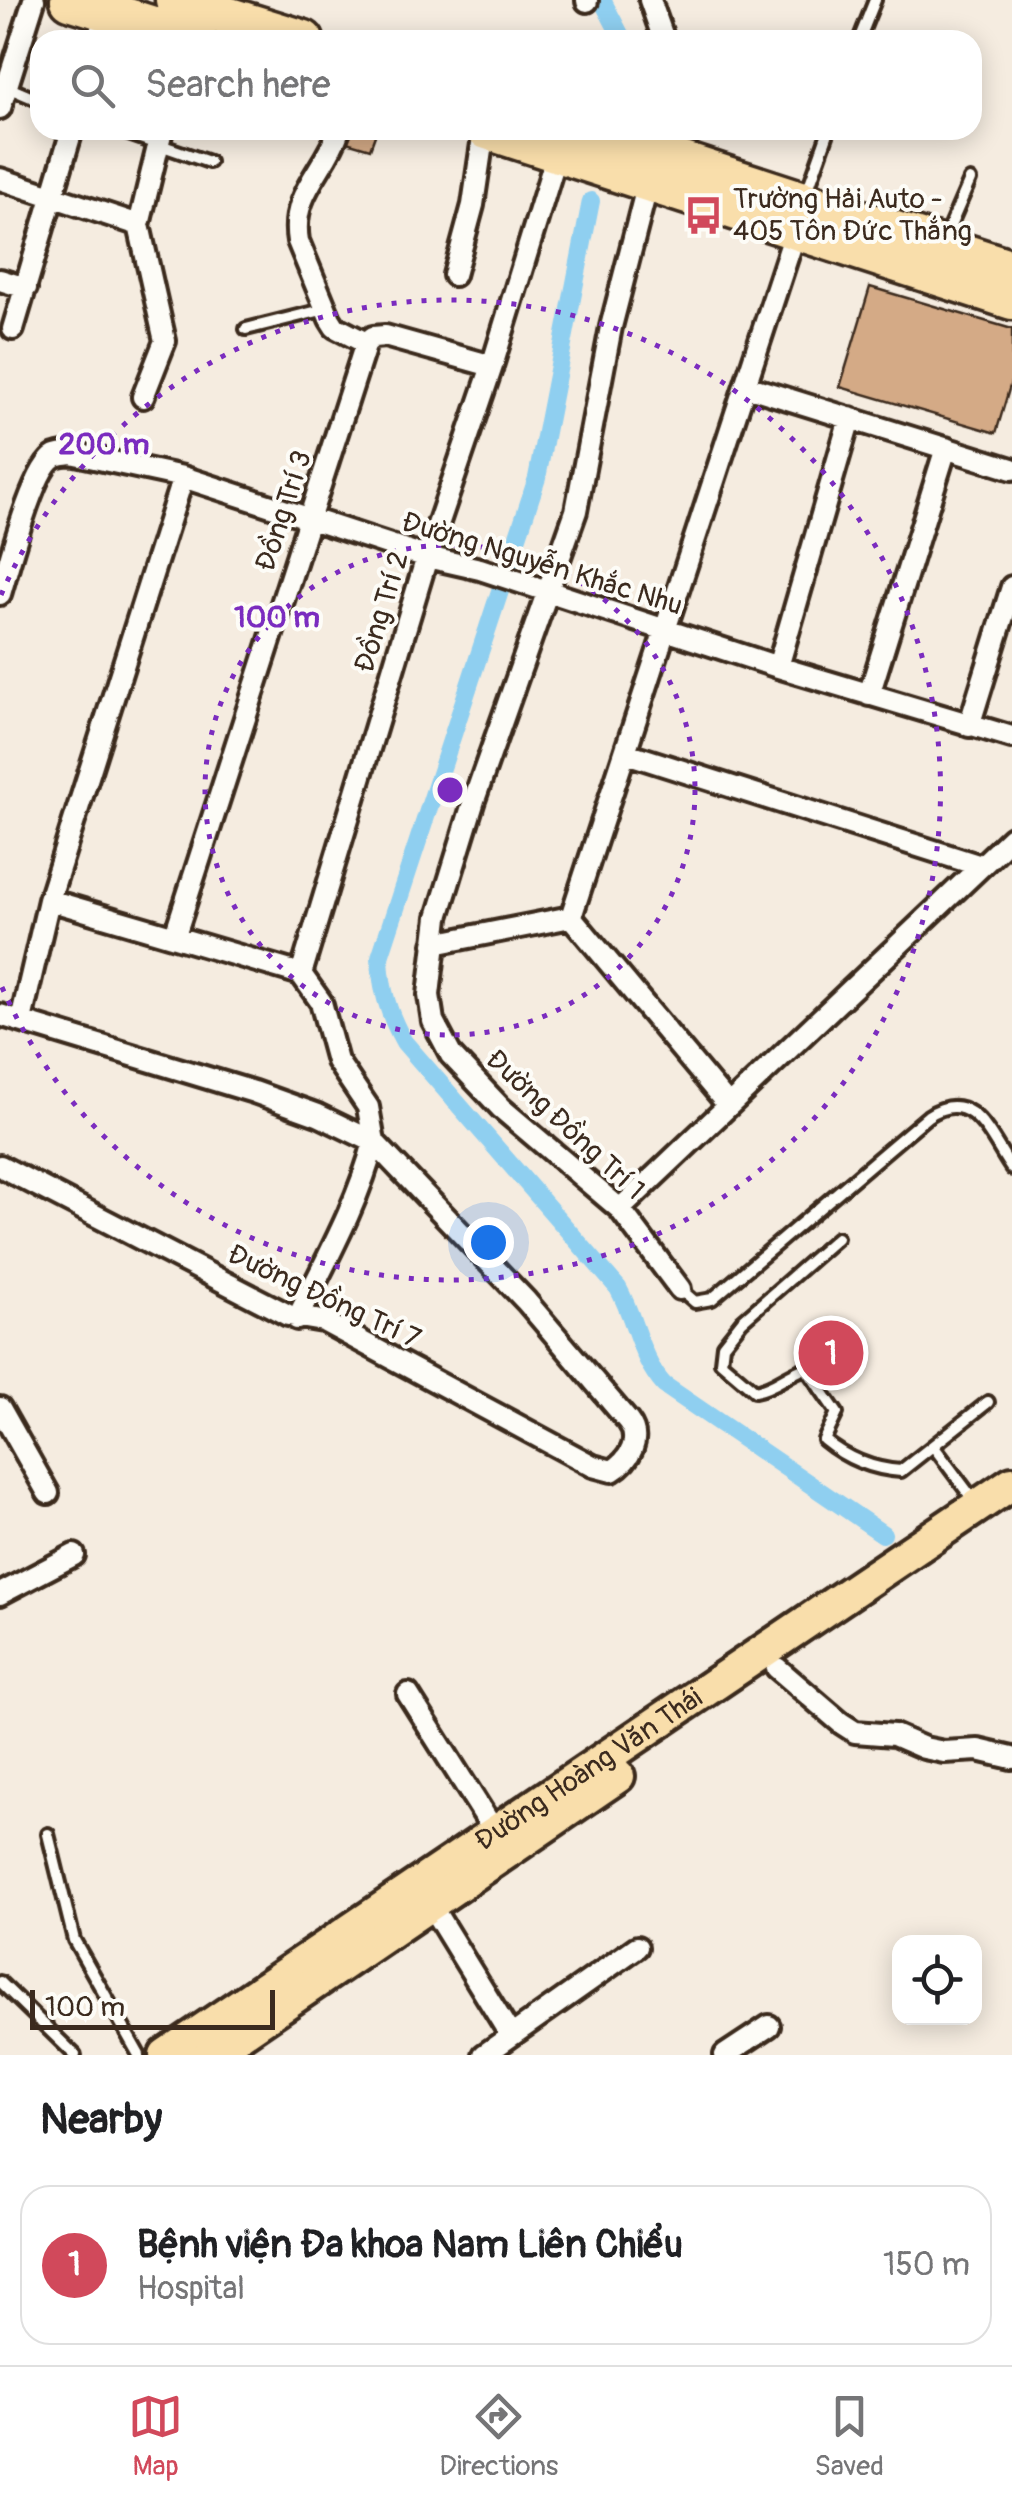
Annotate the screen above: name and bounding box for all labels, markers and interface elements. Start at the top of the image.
search box [30,30,982,140]
icon: search [65,58,120,113]
text: Search here [145,61,331,109]
place label: Trường Hải Auto - 405 Tôn Đức Thắng [733,182,972,249]
bus stop icon: Trường Hải Auto - 405 Tôn Đức Thắng [682,194,724,236]
text: 200 m [59,426,149,463]
street label: Đồng Trí 3 [248,446,320,576]
street label: Đường Nguyễn Khắc Nhu [397,505,687,623]
street label: Đồng Trí 2 [347,547,417,677]
text: 100 m [234,599,320,636]
centre of rings [432,772,468,808]
street label: Đường Đồng Trí 1 [478,1042,652,1208]
your location [463,1217,514,1268]
street label: Đường Đồng Trí 7 [222,1237,426,1357]
pin: 1 [798,1316,864,1390]
street label: Đường Hoàng Văn Thái [468,1680,709,1859]
map controls [892,1935,982,2025]
button: locate [892,1935,982,2025]
scale bar [30,1985,275,2030]
text: 100 m [45,1990,125,2025]
text: Nearby [40,2094,162,2146]
text: Bệnh viện Đa khoa Nam Liên Chiểu [137,2221,683,2269]
text: 1 [68,2245,81,2285]
text: 150 m [883,2245,970,2285]
text: Hospital [137,2269,245,2309]
tab: Map [128,2389,183,2484]
tab: Directions [439,2389,558,2484]
tab: Saved [814,2389,884,2484]

